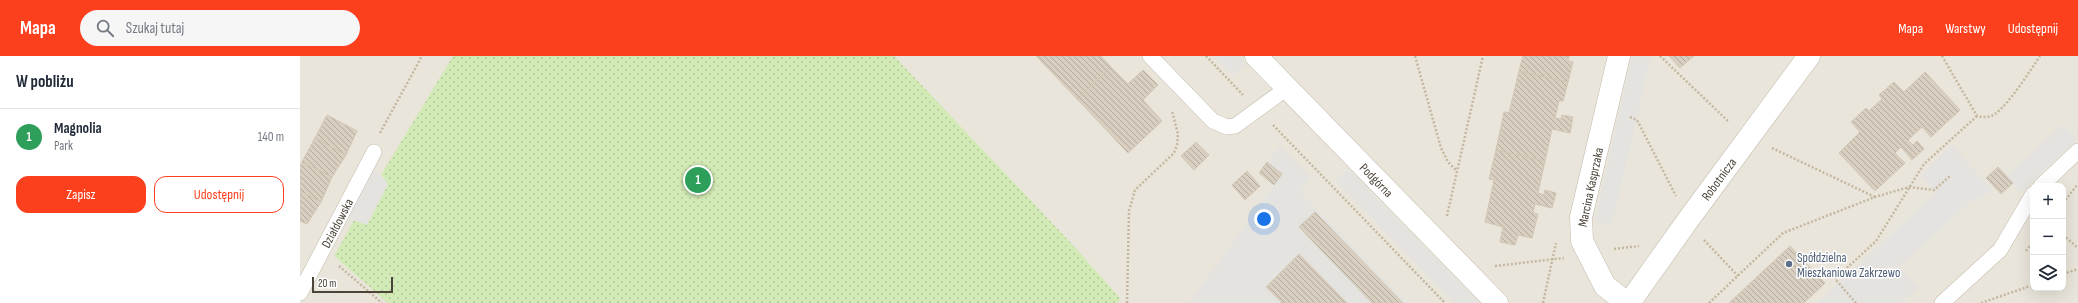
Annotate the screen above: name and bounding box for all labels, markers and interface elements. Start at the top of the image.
search box [80,10,360,46]
text: Mapa [20,17,56,40]
icon: search [94,17,116,39]
text: Szukaj tutaj [126,19,184,38]
text: Mapa [1898,20,1923,37]
text: Warstwy [1945,20,1986,37]
text: Udostępnij [2008,20,2058,37]
text: W pobliżu [16,72,74,92]
text: Magnolia [54,119,102,138]
text: 1 [26,129,32,145]
text: 140 m [258,129,284,145]
text: Park [54,138,73,154]
street label: Marcina Kasprzaka [1575,146,1607,228]
street label: Robotnicza [1698,155,1740,204]
street label: Podgórna [1356,160,1396,201]
pin: 1 [685,165,711,195]
button: Zapisz [16,176,146,213]
button: Udostępnij [154,176,284,213]
map controls [2030,183,2066,291]
button: + [2030,183,2066,219]
street label: Działdowska [318,196,357,251]
your location [1254,209,1274,229]
button: − [2030,219,2066,255]
place label: Spółdzielna Mieszkaniowa Zakrzewo [1797,250,1900,281]
button: layers [2030,255,2066,291]
marker: Spółdzielna Mieszkaniowa Zakrzewo [1784,259,1794,269]
scale bar [312,275,393,294]
text: 20 m [318,277,336,290]

